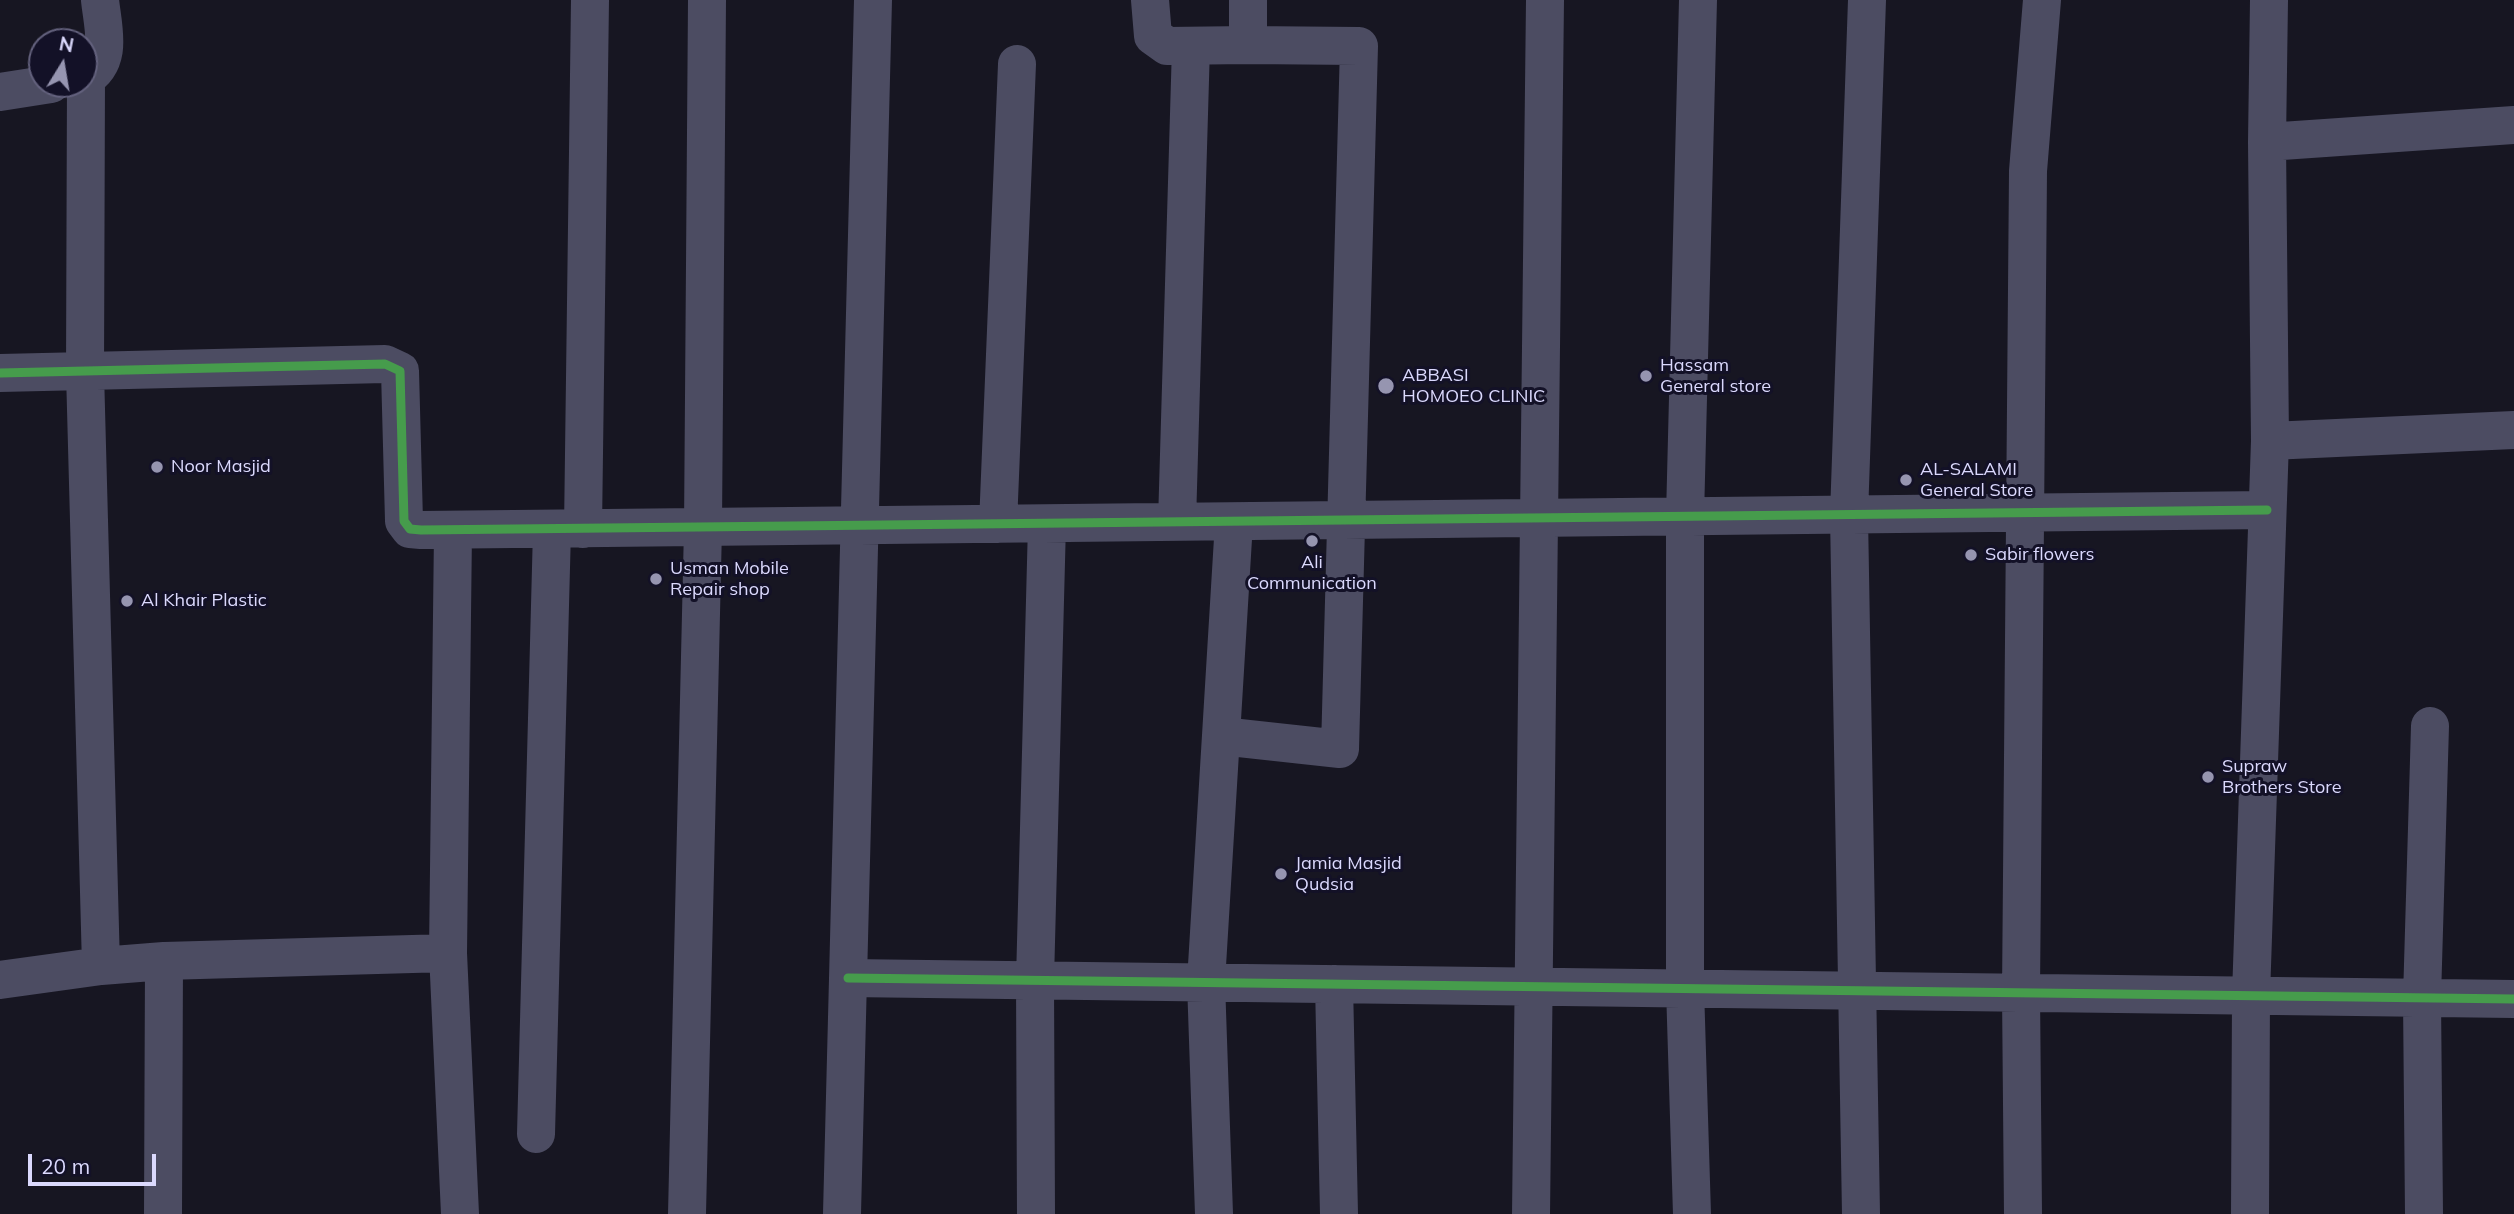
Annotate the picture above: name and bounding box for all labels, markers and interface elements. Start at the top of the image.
north arrow [28,28,98,98]
text: N [57,31,76,57]
place label: Hassam General store [1660,355,1771,398]
place label: ABBASI HOMOEO CLINIC [1402,365,1545,408]
marker: Hassam General store [1638,368,1654,384]
marker: ABBASI HOMOEO CLINIC [1376,376,1396,396]
place label: Noor Masjid [171,456,271,478]
marker: Noor Masjid [149,459,165,475]
place label: AL-SALAMI General Store [1920,459,2033,502]
marker: AL-SALAMI General Store [1898,472,1914,488]
marker: Ali Communication [1304,533,1320,549]
place label: Sabir flowers [1985,544,2095,566]
marker: Sabir flowers [1963,547,1979,563]
place label: Ali Communication [1247,552,1377,594]
place label: Usman Mobile Repair shop [670,558,789,600]
marker: Usman Mobile Repair shop [648,571,664,587]
place label: Al Khair Plastic [141,590,267,612]
marker: Al Khair Plastic [119,593,135,609]
place label: Supraw Brothers Store [2222,756,2341,798]
marker: Supraw Brothers Store [2200,769,2216,785]
place label: Jamia Masjid Qudsia [1295,853,1402,896]
marker: Jamia Masjid Qudsia [1273,866,1289,882]
scale bar [32,1140,159,1184]
text: 20 m [41,1153,90,1179]

